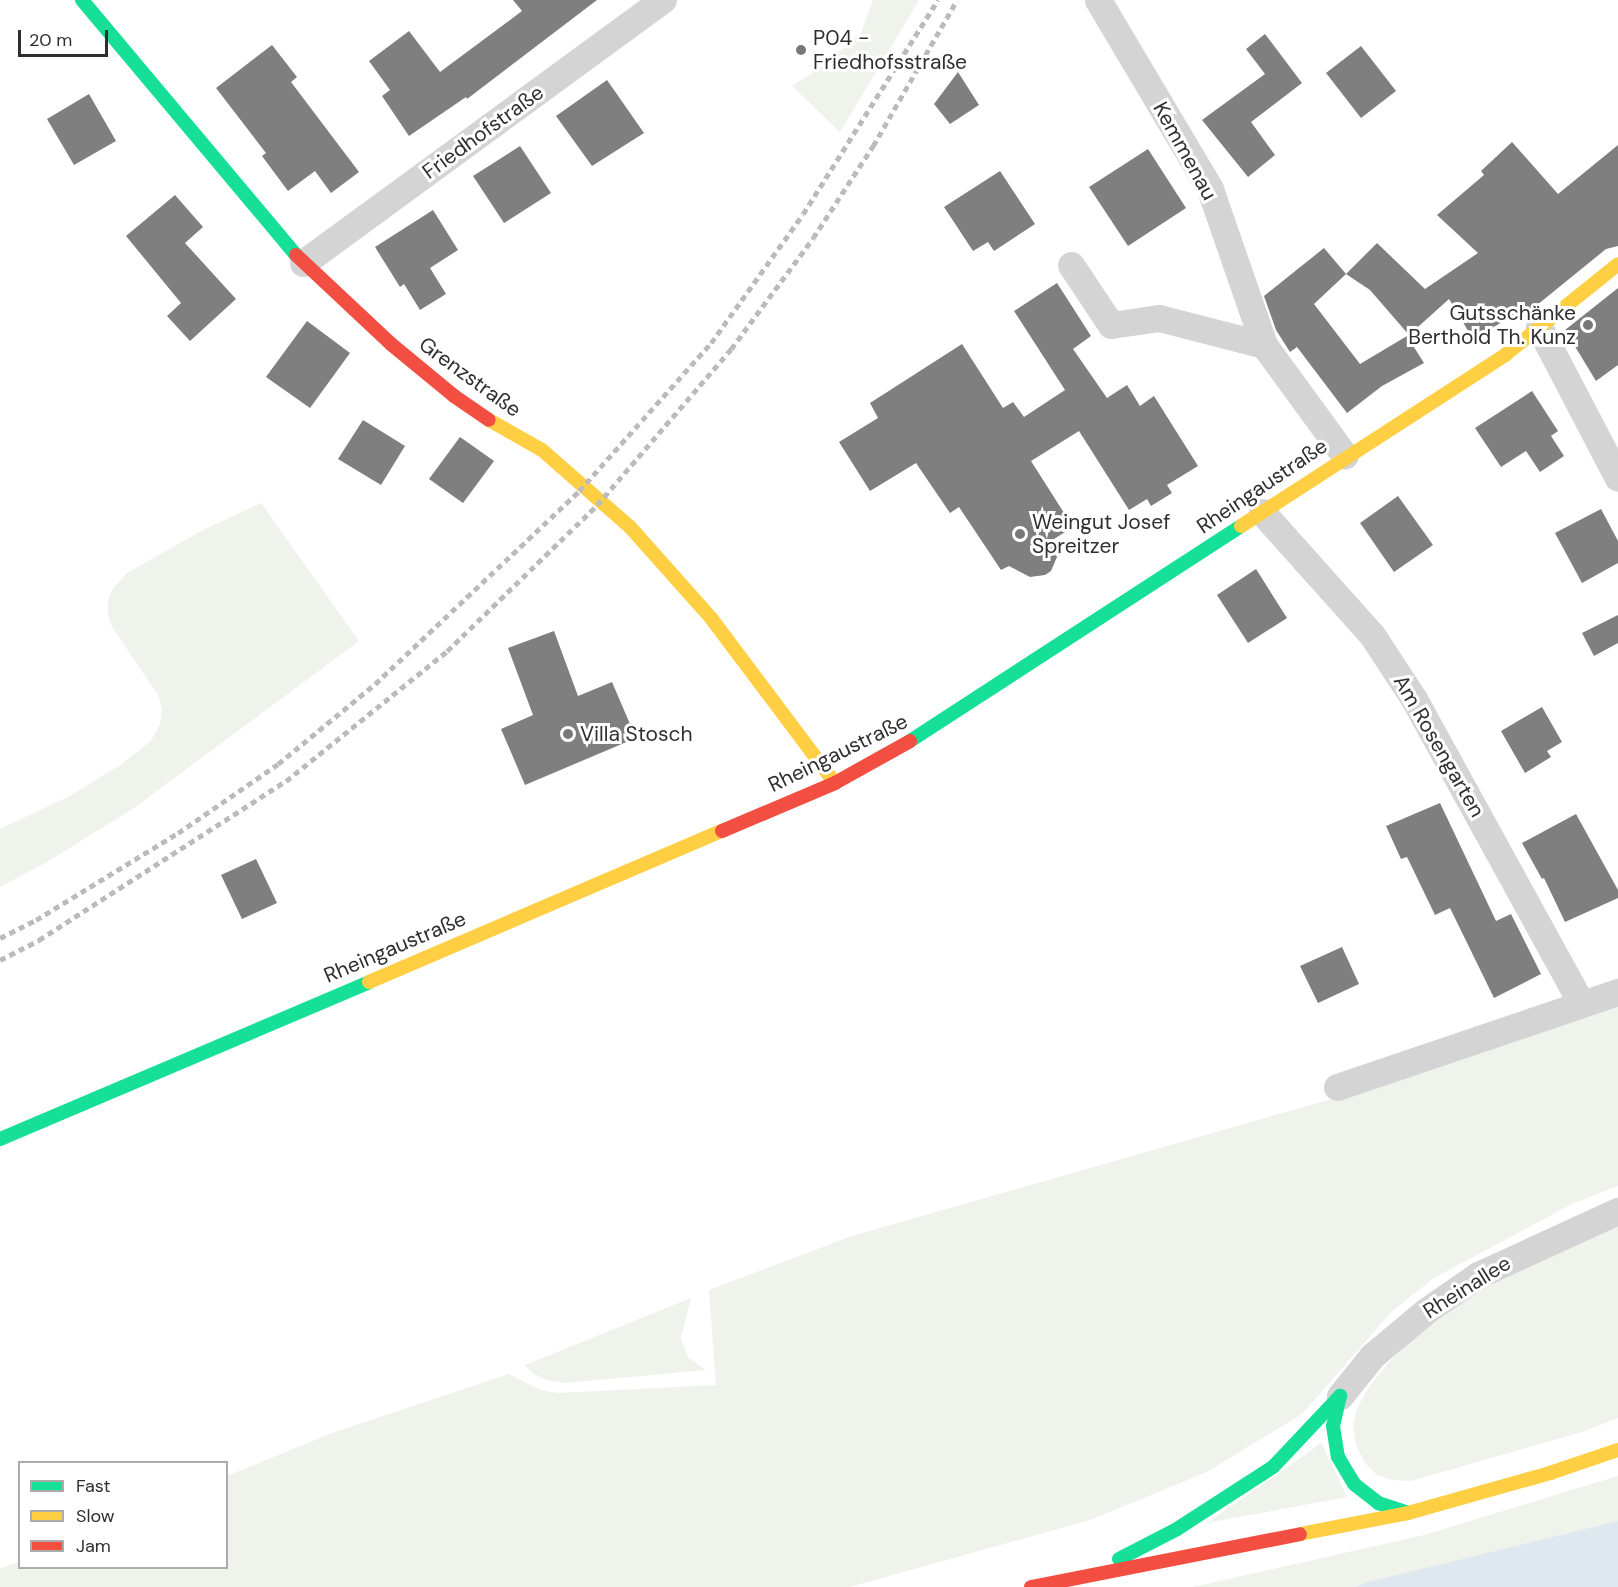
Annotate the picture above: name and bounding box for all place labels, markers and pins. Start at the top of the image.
place label: P04 - Friedhofsstraße [813,25,967,75]
marker: P04 - Friedhofsstraße [794,43,808,57]
place label: Gutsschänke Berthold Th. Kunz [1408,300,1576,350]
marker: Gutsschänke Berthold Th. Kunz [1581,318,1595,332]
place label: Weingut Josef Spreitzer [1032,509,1170,559]
marker: Weingut Josef Spreitzer [1013,527,1027,541]
place label: Villa Stosch [580,721,693,747]
marker: Villa Stosch [561,727,575,741]

